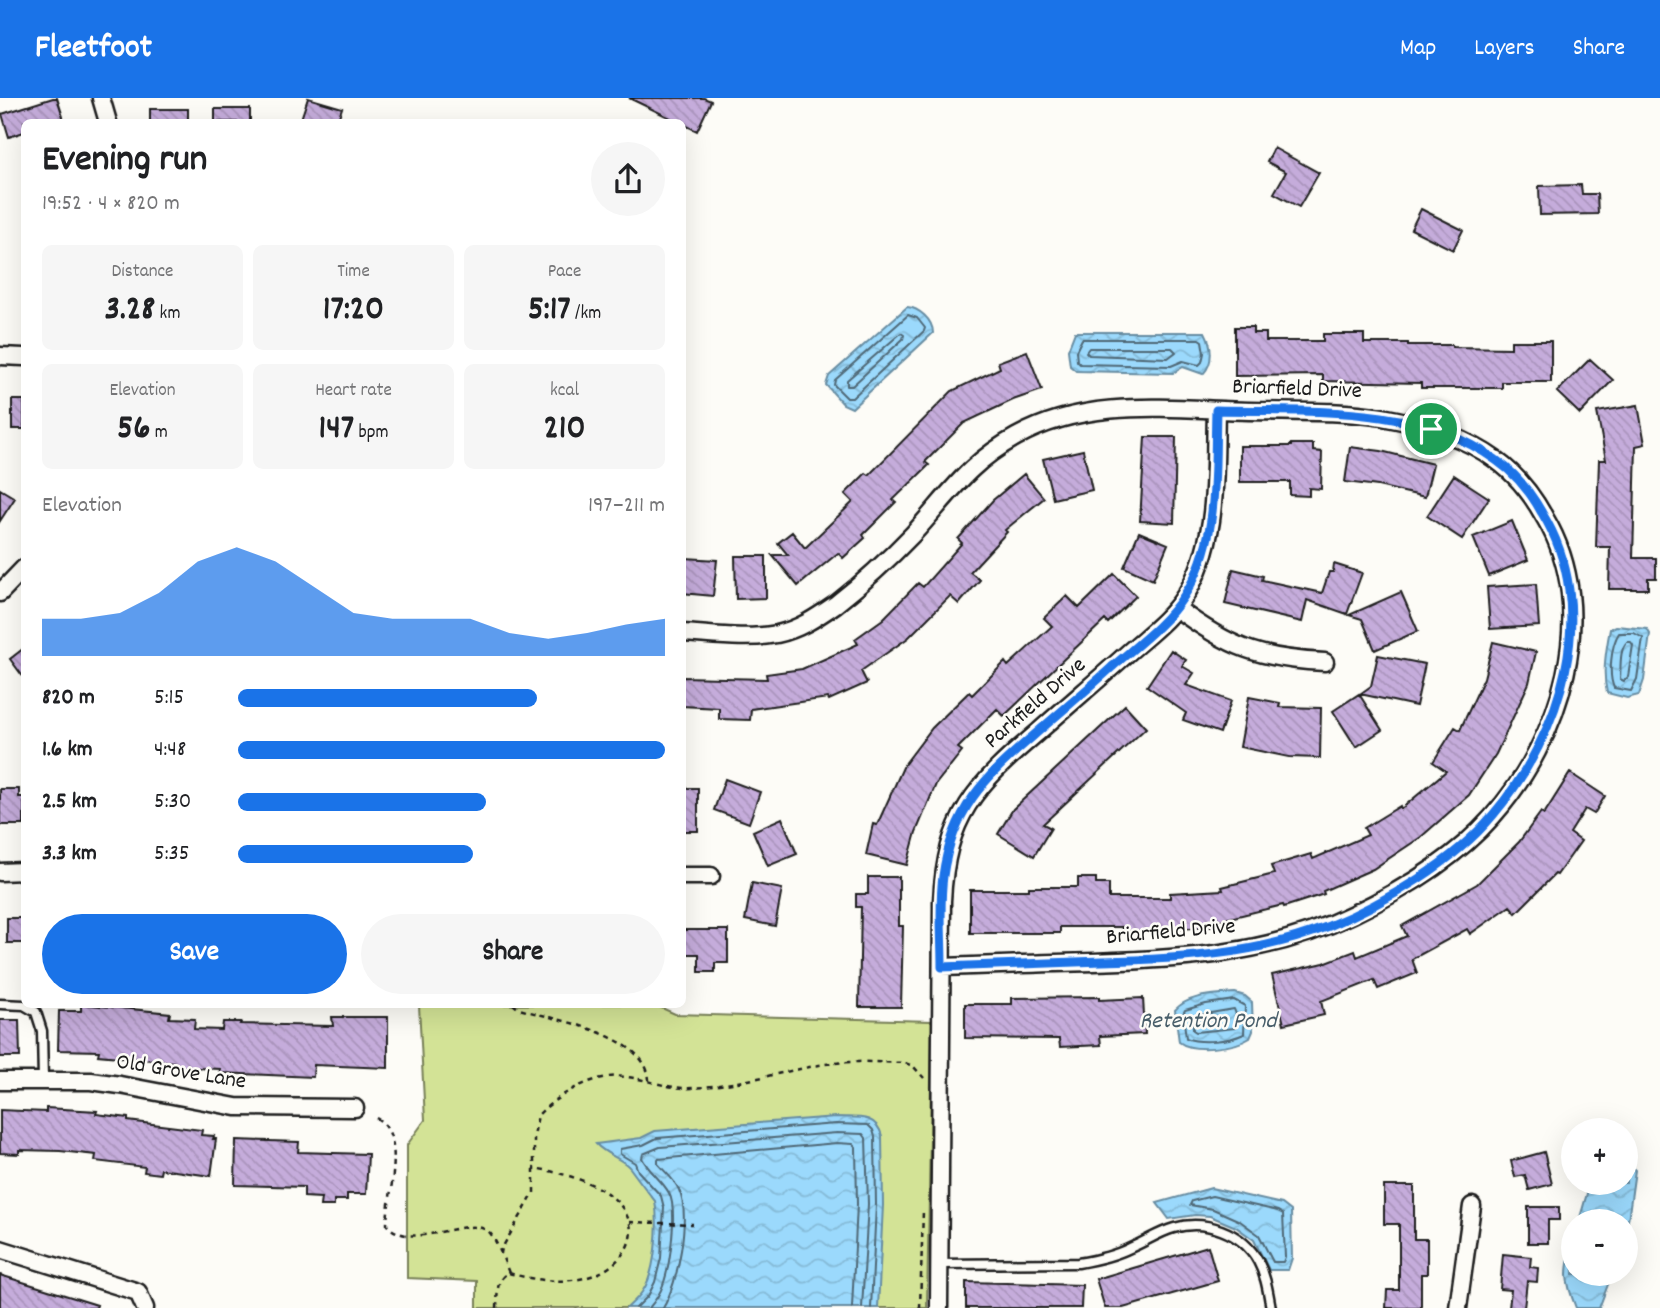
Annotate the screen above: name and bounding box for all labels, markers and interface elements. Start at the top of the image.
text: Fleetfoot [35,26,152,73]
text: Map [1400,32,1436,66]
text: Layers [1474,32,1535,66]
text: Share [1573,32,1625,66]
text: Evening run [42,134,207,189]
button: share [591,142,665,216]
text: 19:52 · 4 × 820 m [42,188,180,221]
text: Distance [112,259,173,286]
text: Time [337,259,370,286]
text: Pace [548,259,581,286]
text: 3.28 [105,286,155,336]
text: 17:20 [323,286,384,336]
text: 5:17 [528,286,571,336]
text: km [155,301,180,328]
text: /km [571,301,601,328]
street label: Briarfield Drive [1232,371,1362,409]
text: Elevation [109,378,176,405]
text: Heart rate [315,378,392,405]
text: kcal [550,378,579,405]
pin [1401,399,1461,459]
text: 56 [117,405,150,455]
text: 147 [319,405,354,455]
text: 210 [543,405,586,455]
icon: arrive [1412,410,1450,448]
text: m [150,420,168,447]
text: bpm [354,420,389,447]
text: Elevation [42,490,122,523]
text: 197–211 m [588,490,665,523]
street label: Parkfield Drive [978,650,1094,758]
text: 820 m [42,682,95,715]
text: 5:15 [154,682,184,715]
text: 1.6 km [42,734,93,767]
text: 4:48 [154,734,186,767]
text: 2.5 km [42,786,97,819]
text: 5:30 [154,786,191,819]
text: 3.3 km [42,838,97,871]
text: 5:35 [154,838,189,871]
street label: Briarfield Drive [1105,911,1237,955]
button: Save [42,914,347,994]
button: Share [361,914,665,994]
water label: Retention Pond [1139,1005,1279,1039]
street label: Old Grove Lane [114,1046,248,1100]
map controls [1561,1118,1638,1286]
button: + [1561,1118,1638,1195]
button: − [1561,1209,1638,1286]

